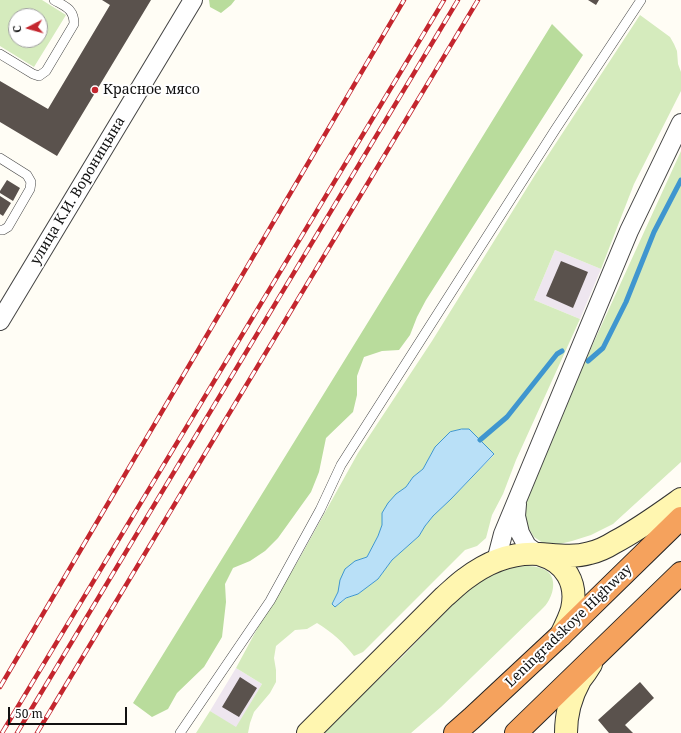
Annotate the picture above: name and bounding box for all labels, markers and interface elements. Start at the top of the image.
north arrow [8,8,48,48]
text: С [9,25,24,34]
place label: Красное мясо [103,82,200,98]
marker: Красное мясо [90,85,100,95]
street label: улица К.И. Вороницына [27,114,129,268]
street label: Leningradskoye Highway [502,561,636,691]
scale bar [10,699,129,725]
text: 50 m [15,705,43,722]

